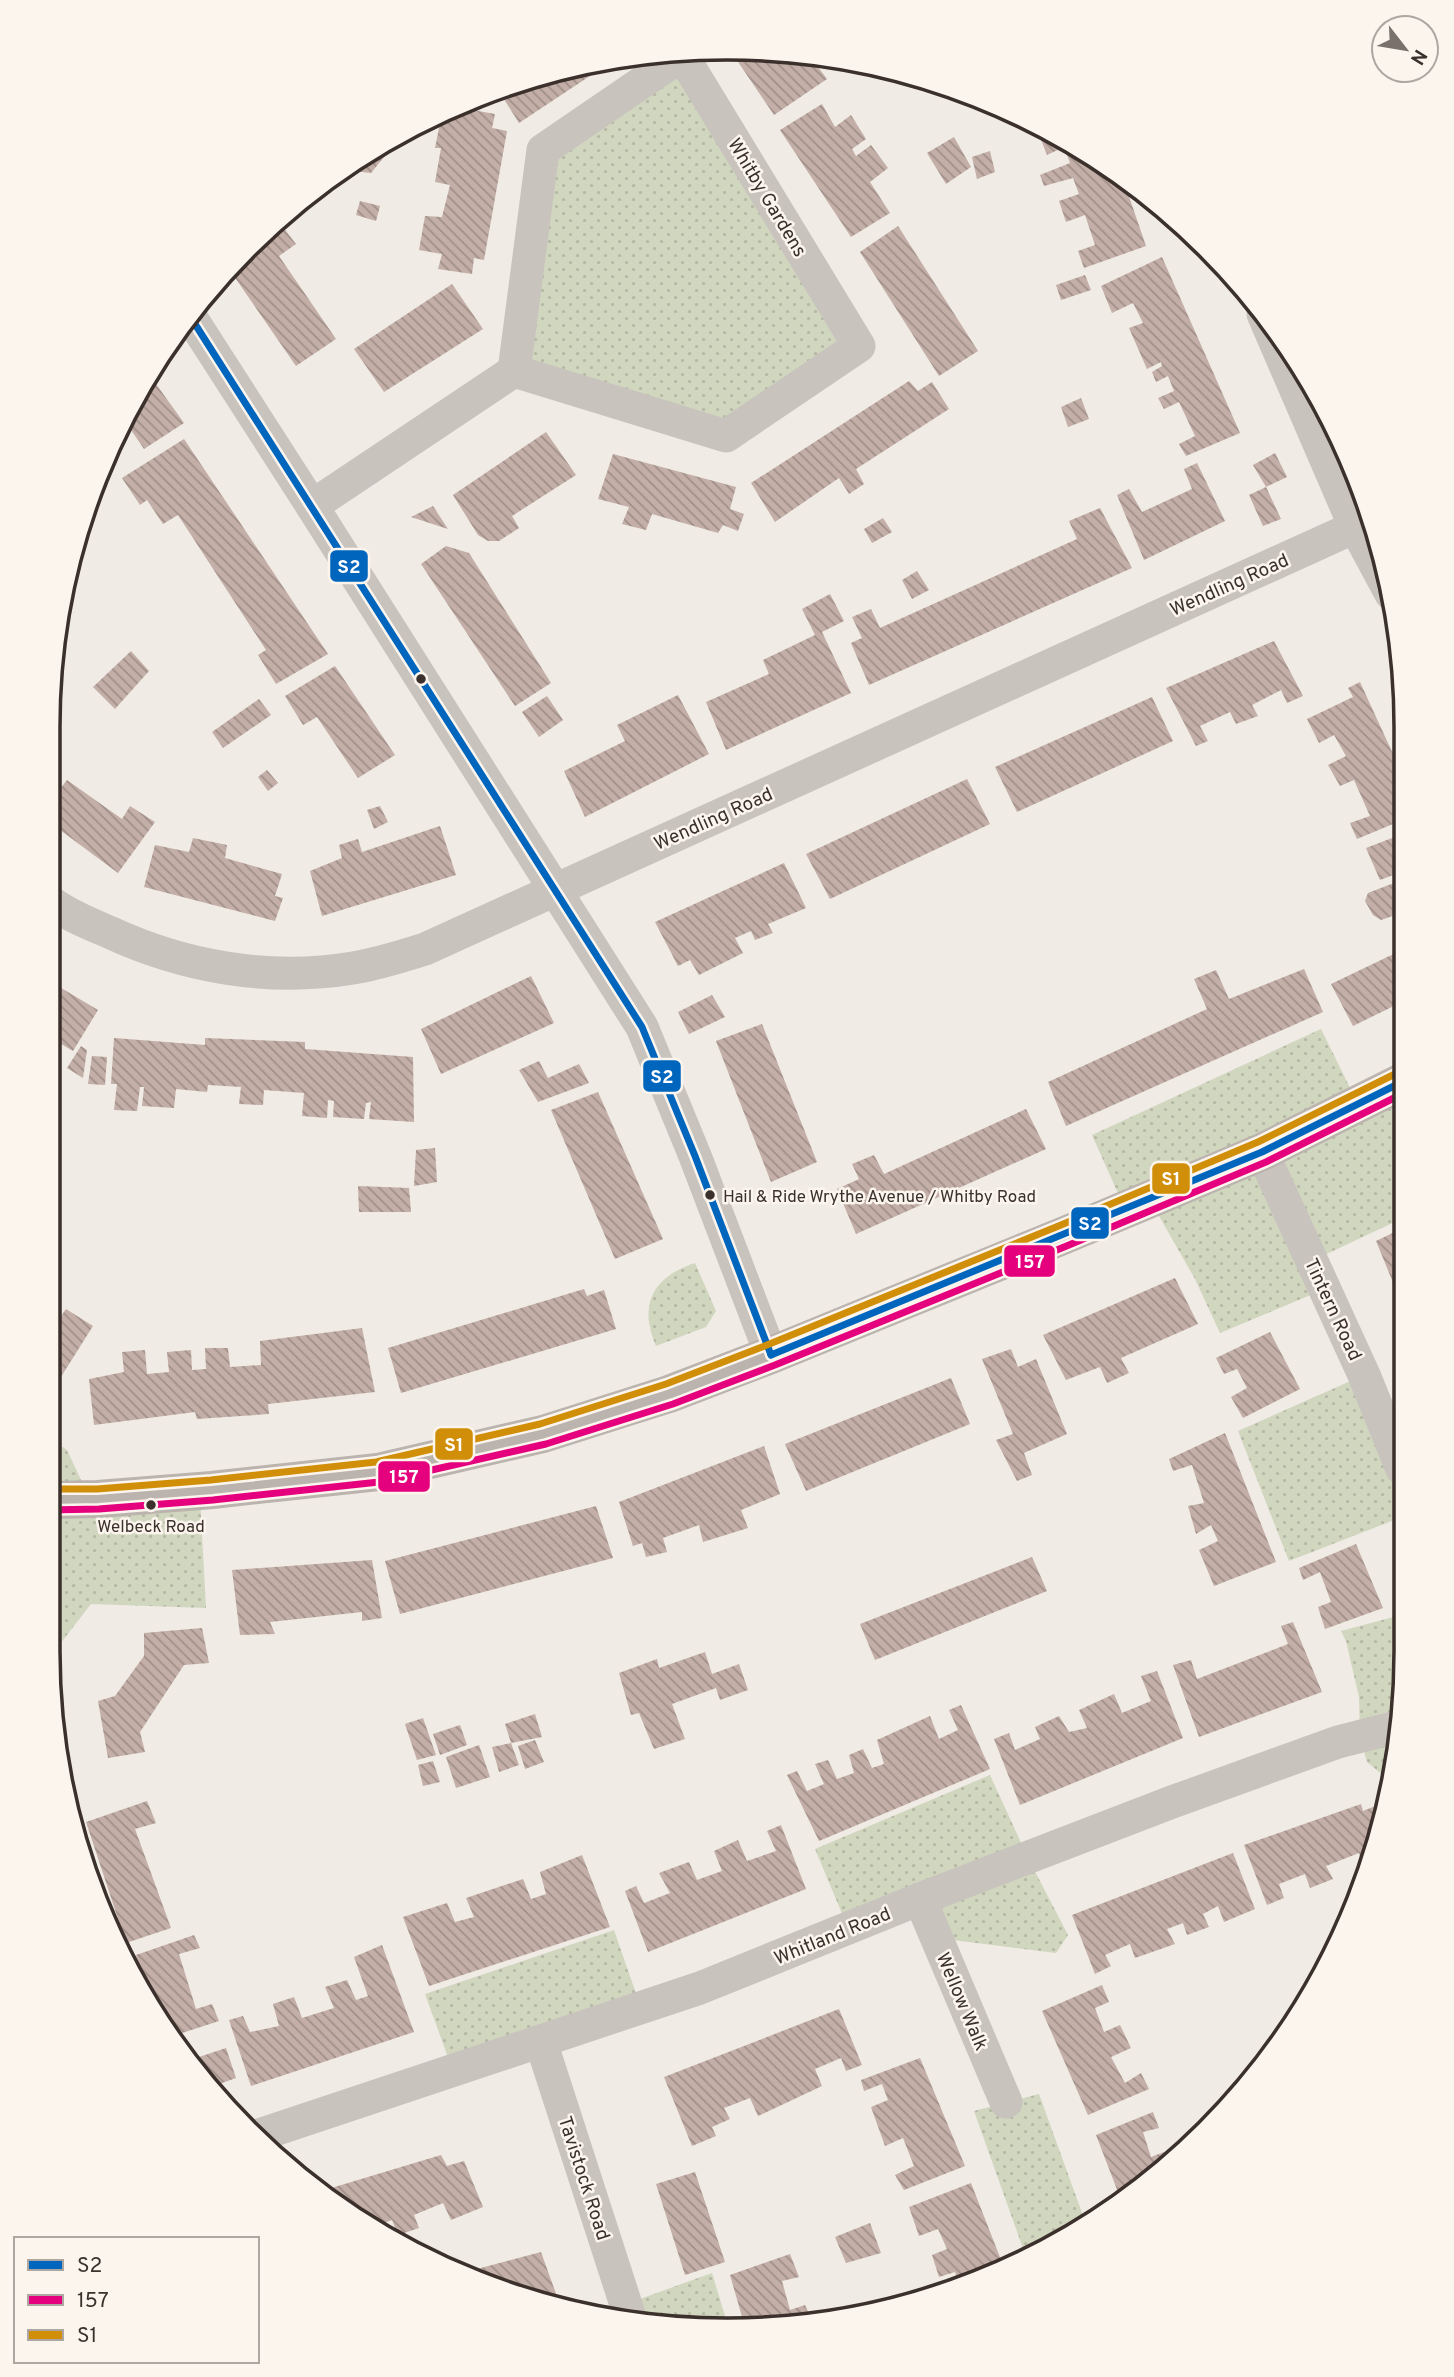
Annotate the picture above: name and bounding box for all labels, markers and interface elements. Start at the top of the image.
north arrow [1370,14,1440,84]
text: N [1404,45,1432,69]
street label: Whitby Gardens [721,134,811,262]
line badge: S2 [329,549,369,583]
street label: Wendling Road [1167,549,1293,623]
text: S2 [337,556,361,580]
unlabelled marker [414,672,428,686]
street label: Wendling Road [651,783,777,857]
line badge: S2 [642,1059,682,1093]
text: S2 [650,1066,674,1090]
line badge: S1 [1151,1162,1191,1195]
text: S1 [1161,1168,1181,1192]
place label: Hail & Ride Wrythe Avenue / Whitby Road [723,1187,1036,1209]
marker: Hail & Ride Wrythe Avenue / Whitby Road [703,1188,717,1202]
line badge: S2 [1070,1206,1110,1240]
text: S2 [1078,1213,1102,1237]
line badge: 157 [1003,1244,1056,1278]
text: 157 [1015,1251,1045,1275]
street label: Tintern Road [1298,1255,1366,1365]
line badge: S1 [434,1427,474,1461]
text: S1 [444,1434,464,1458]
line badge: 157 [377,1460,431,1493]
text: 157 [389,1466,419,1490]
marker: Welbeck Road [144,1498,158,1512]
place label: Welbeck Road [97,1517,205,1539]
street label: Whitland Road [771,1903,895,1971]
street label: Wellow Walk [930,1949,993,2055]
street label: Tavistock Road [552,2114,614,2244]
legend [14,2237,259,2363]
text: S2 [77,2253,102,2280]
text: 157 [77,2288,109,2315]
text: S1 [77,2323,97,2350]

